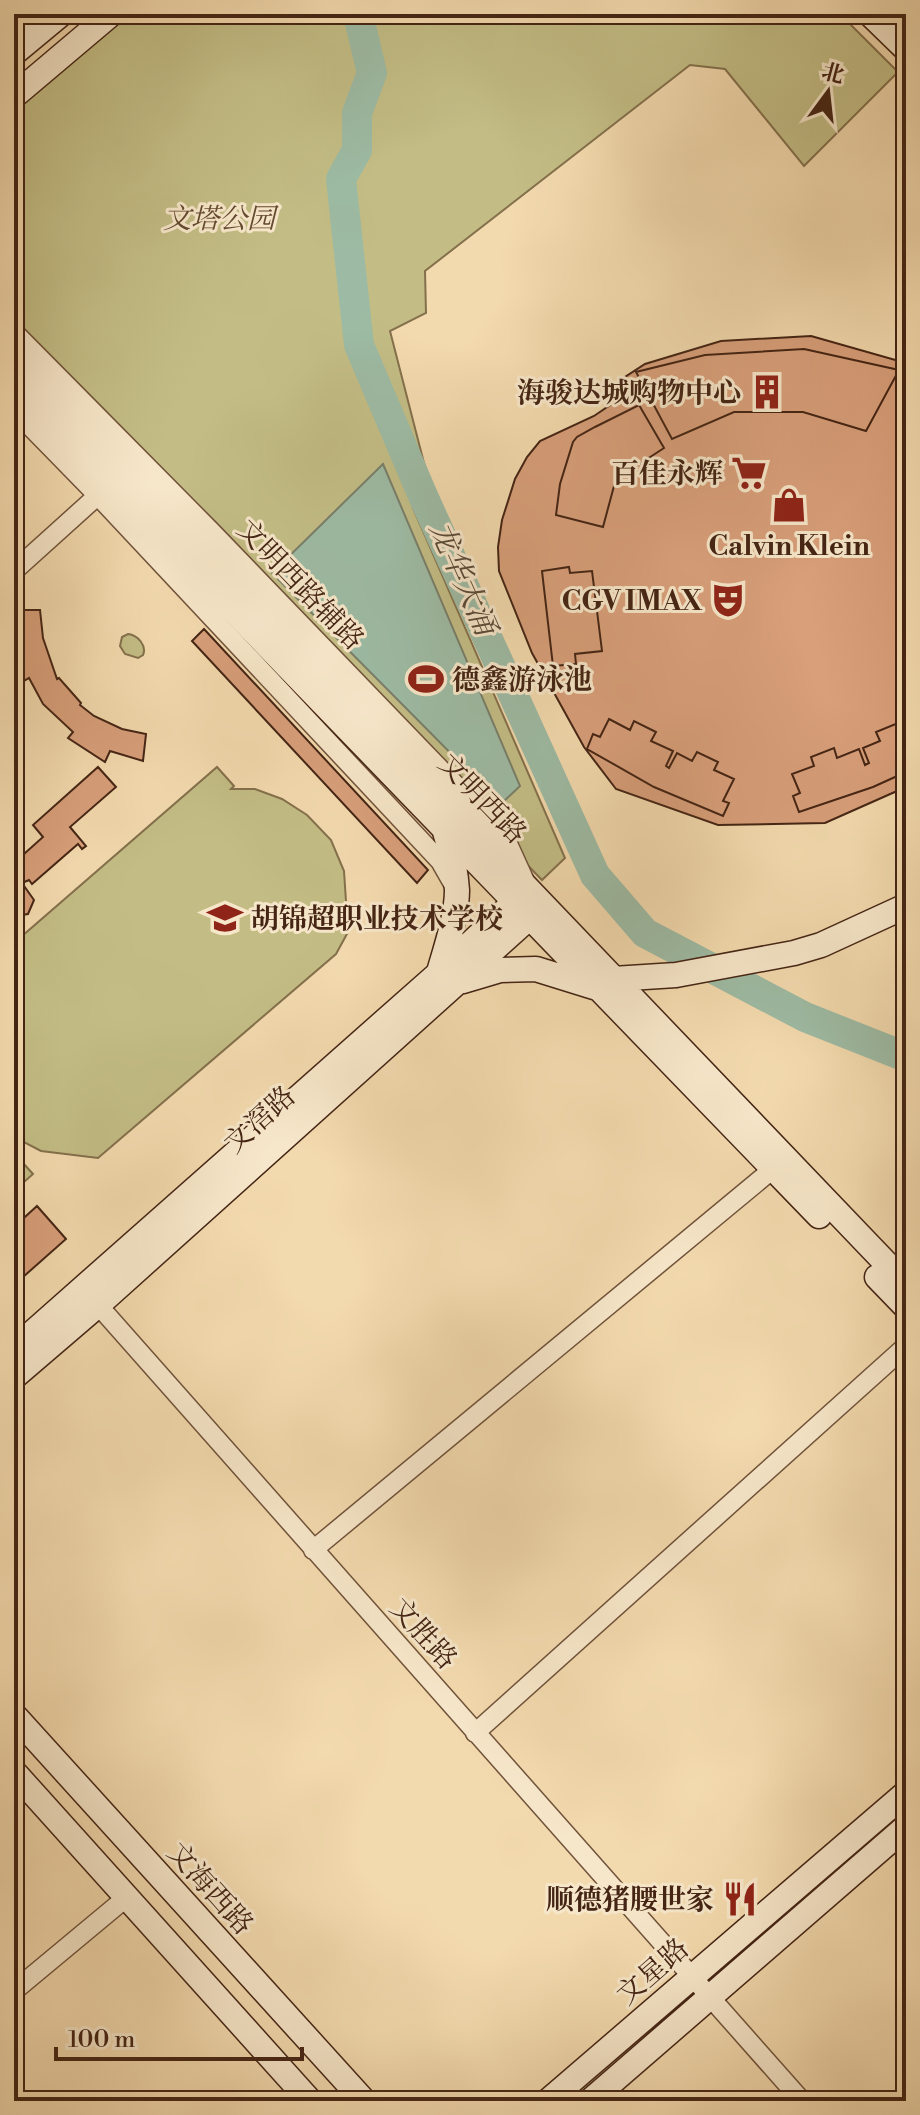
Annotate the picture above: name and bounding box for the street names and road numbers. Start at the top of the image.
street label: 文明西路辅路 [229,512,371,658]
street label: 文明西路 [430,747,533,851]
street label: 文滘路 [217,1079,303,1161]
street label: 文胜路 [382,1591,464,1677]
street label: 文海西路 [159,1836,260,1942]
street label: 文星路 [610,1931,696,2013]

